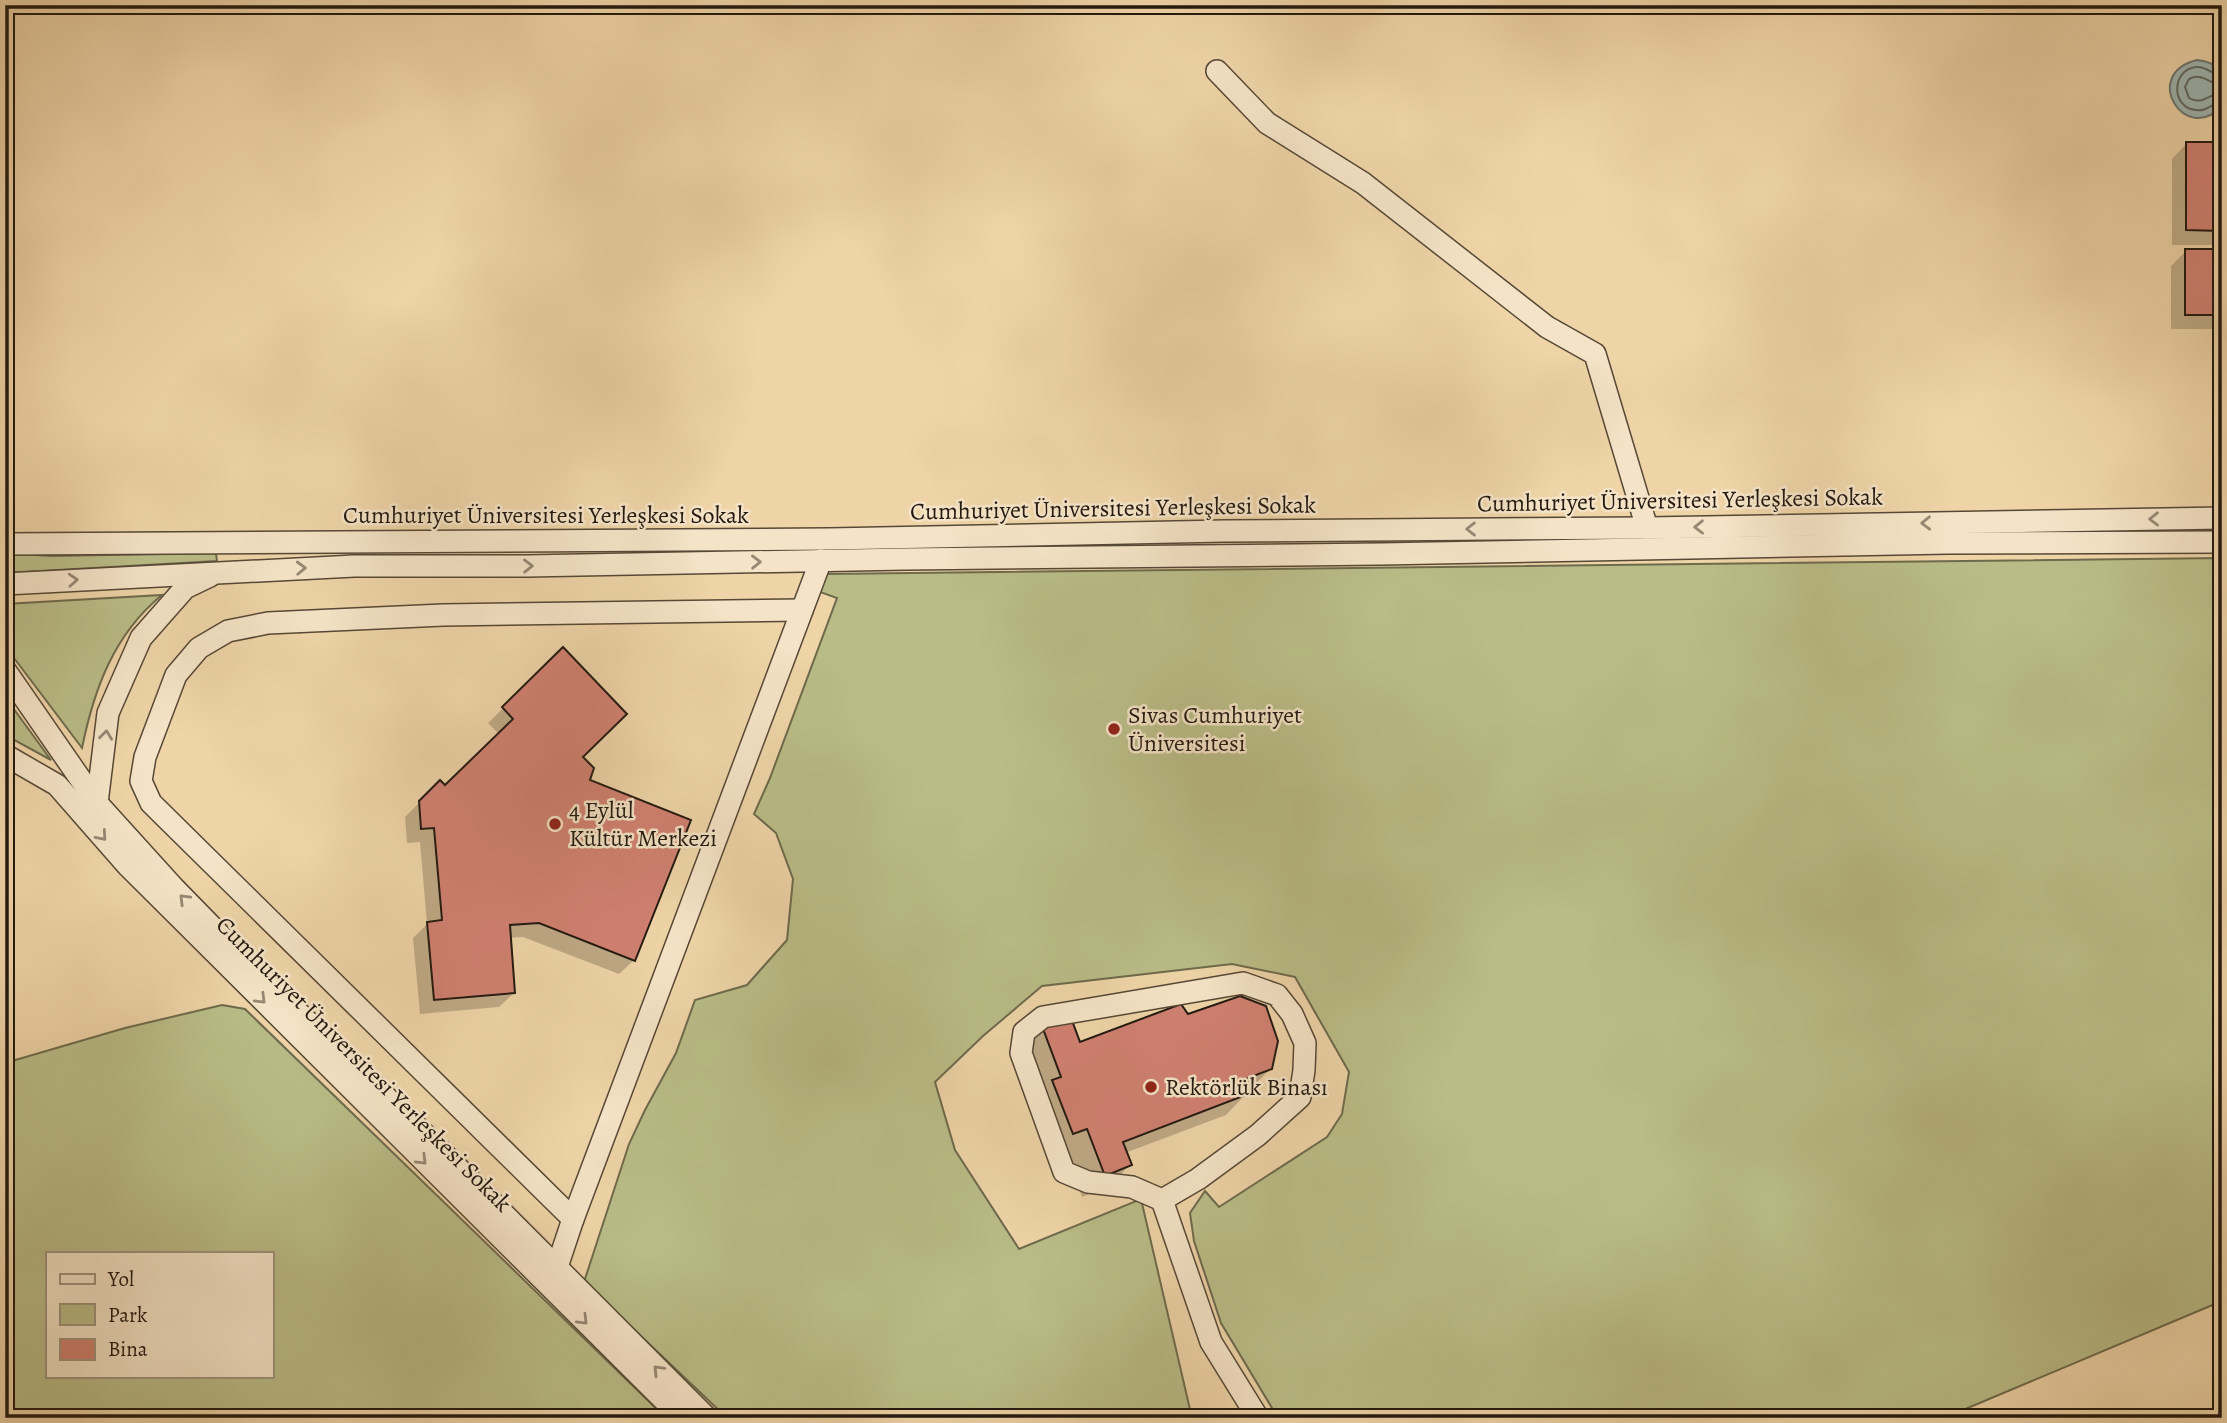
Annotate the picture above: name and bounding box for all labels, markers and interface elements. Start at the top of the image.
street label: Cumhuriyet Üniversitesi Yerleşkesi Sokak [1477,480,1883,520]
street label: Cumhuriyet Üniversitesi Yerleşkesi Sokak [910,488,1316,528]
street label: Cumhuriyet Üniversitesi Yerleşkesi Sokak [343,499,749,531]
one-way arrow [2148,511,2158,527]
one-way arrow [1920,515,1931,530]
one-way arrow [1693,519,1703,535]
one-way arrow [1465,521,1476,537]
one-way arrow [750,554,761,569]
one-way arrow [523,558,534,574]
one-way arrow [295,561,306,576]
one-way arrow [68,573,79,588]
place label: Sivas Cumhuriyet Üniversitesi [1128,699,1302,759]
marker: Sivas Cumhuriyet Üniversitesi [1106,721,1122,737]
one-way arrow [98,730,113,741]
place label: 4 Eylül Kültür Merkezi [569,794,717,854]
marker: 4 Eylül Kültür Merkezi [547,816,563,832]
one-way arrow [94,828,106,841]
one-way arrow [180,894,193,907]
street label: Cumhuriyet Üniversitesi Yerleşkesi Sokak [209,909,519,1219]
one-way arrow [253,991,265,1003]
place label: Rektörlük Binası [1165,1071,1328,1103]
marker: Rektörlük Binası [1143,1079,1159,1095]
one-way arrow [413,1152,426,1165]
legend [46,1252,273,1378]
text: Yol [107,1265,134,1293]
text: Park [108,1301,148,1329]
one-way arrow [575,1312,588,1325]
text: Bina [108,1335,148,1363]
one-way arrow [654,1366,667,1379]

